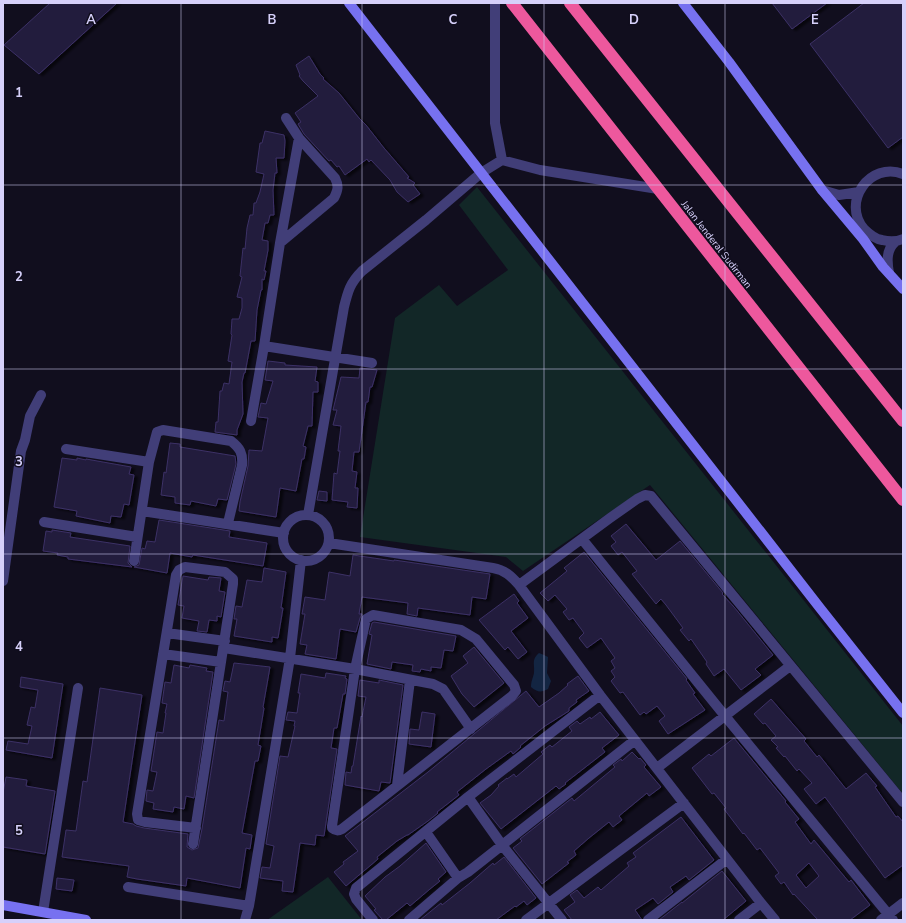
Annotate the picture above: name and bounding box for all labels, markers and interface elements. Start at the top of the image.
text: A [86,11,96,29]
text: B [268,11,277,29]
text: C [449,11,458,29]
text: D [629,11,639,29]
text: E [811,11,819,29]
text: 1 [15,84,23,102]
street label: Jalan Jenderal Sudirman [677,197,755,291]
text: 2 [15,268,23,286]
text: 3 [15,453,23,471]
text: 4 [15,638,23,656]
text: 5 [15,822,23,840]

